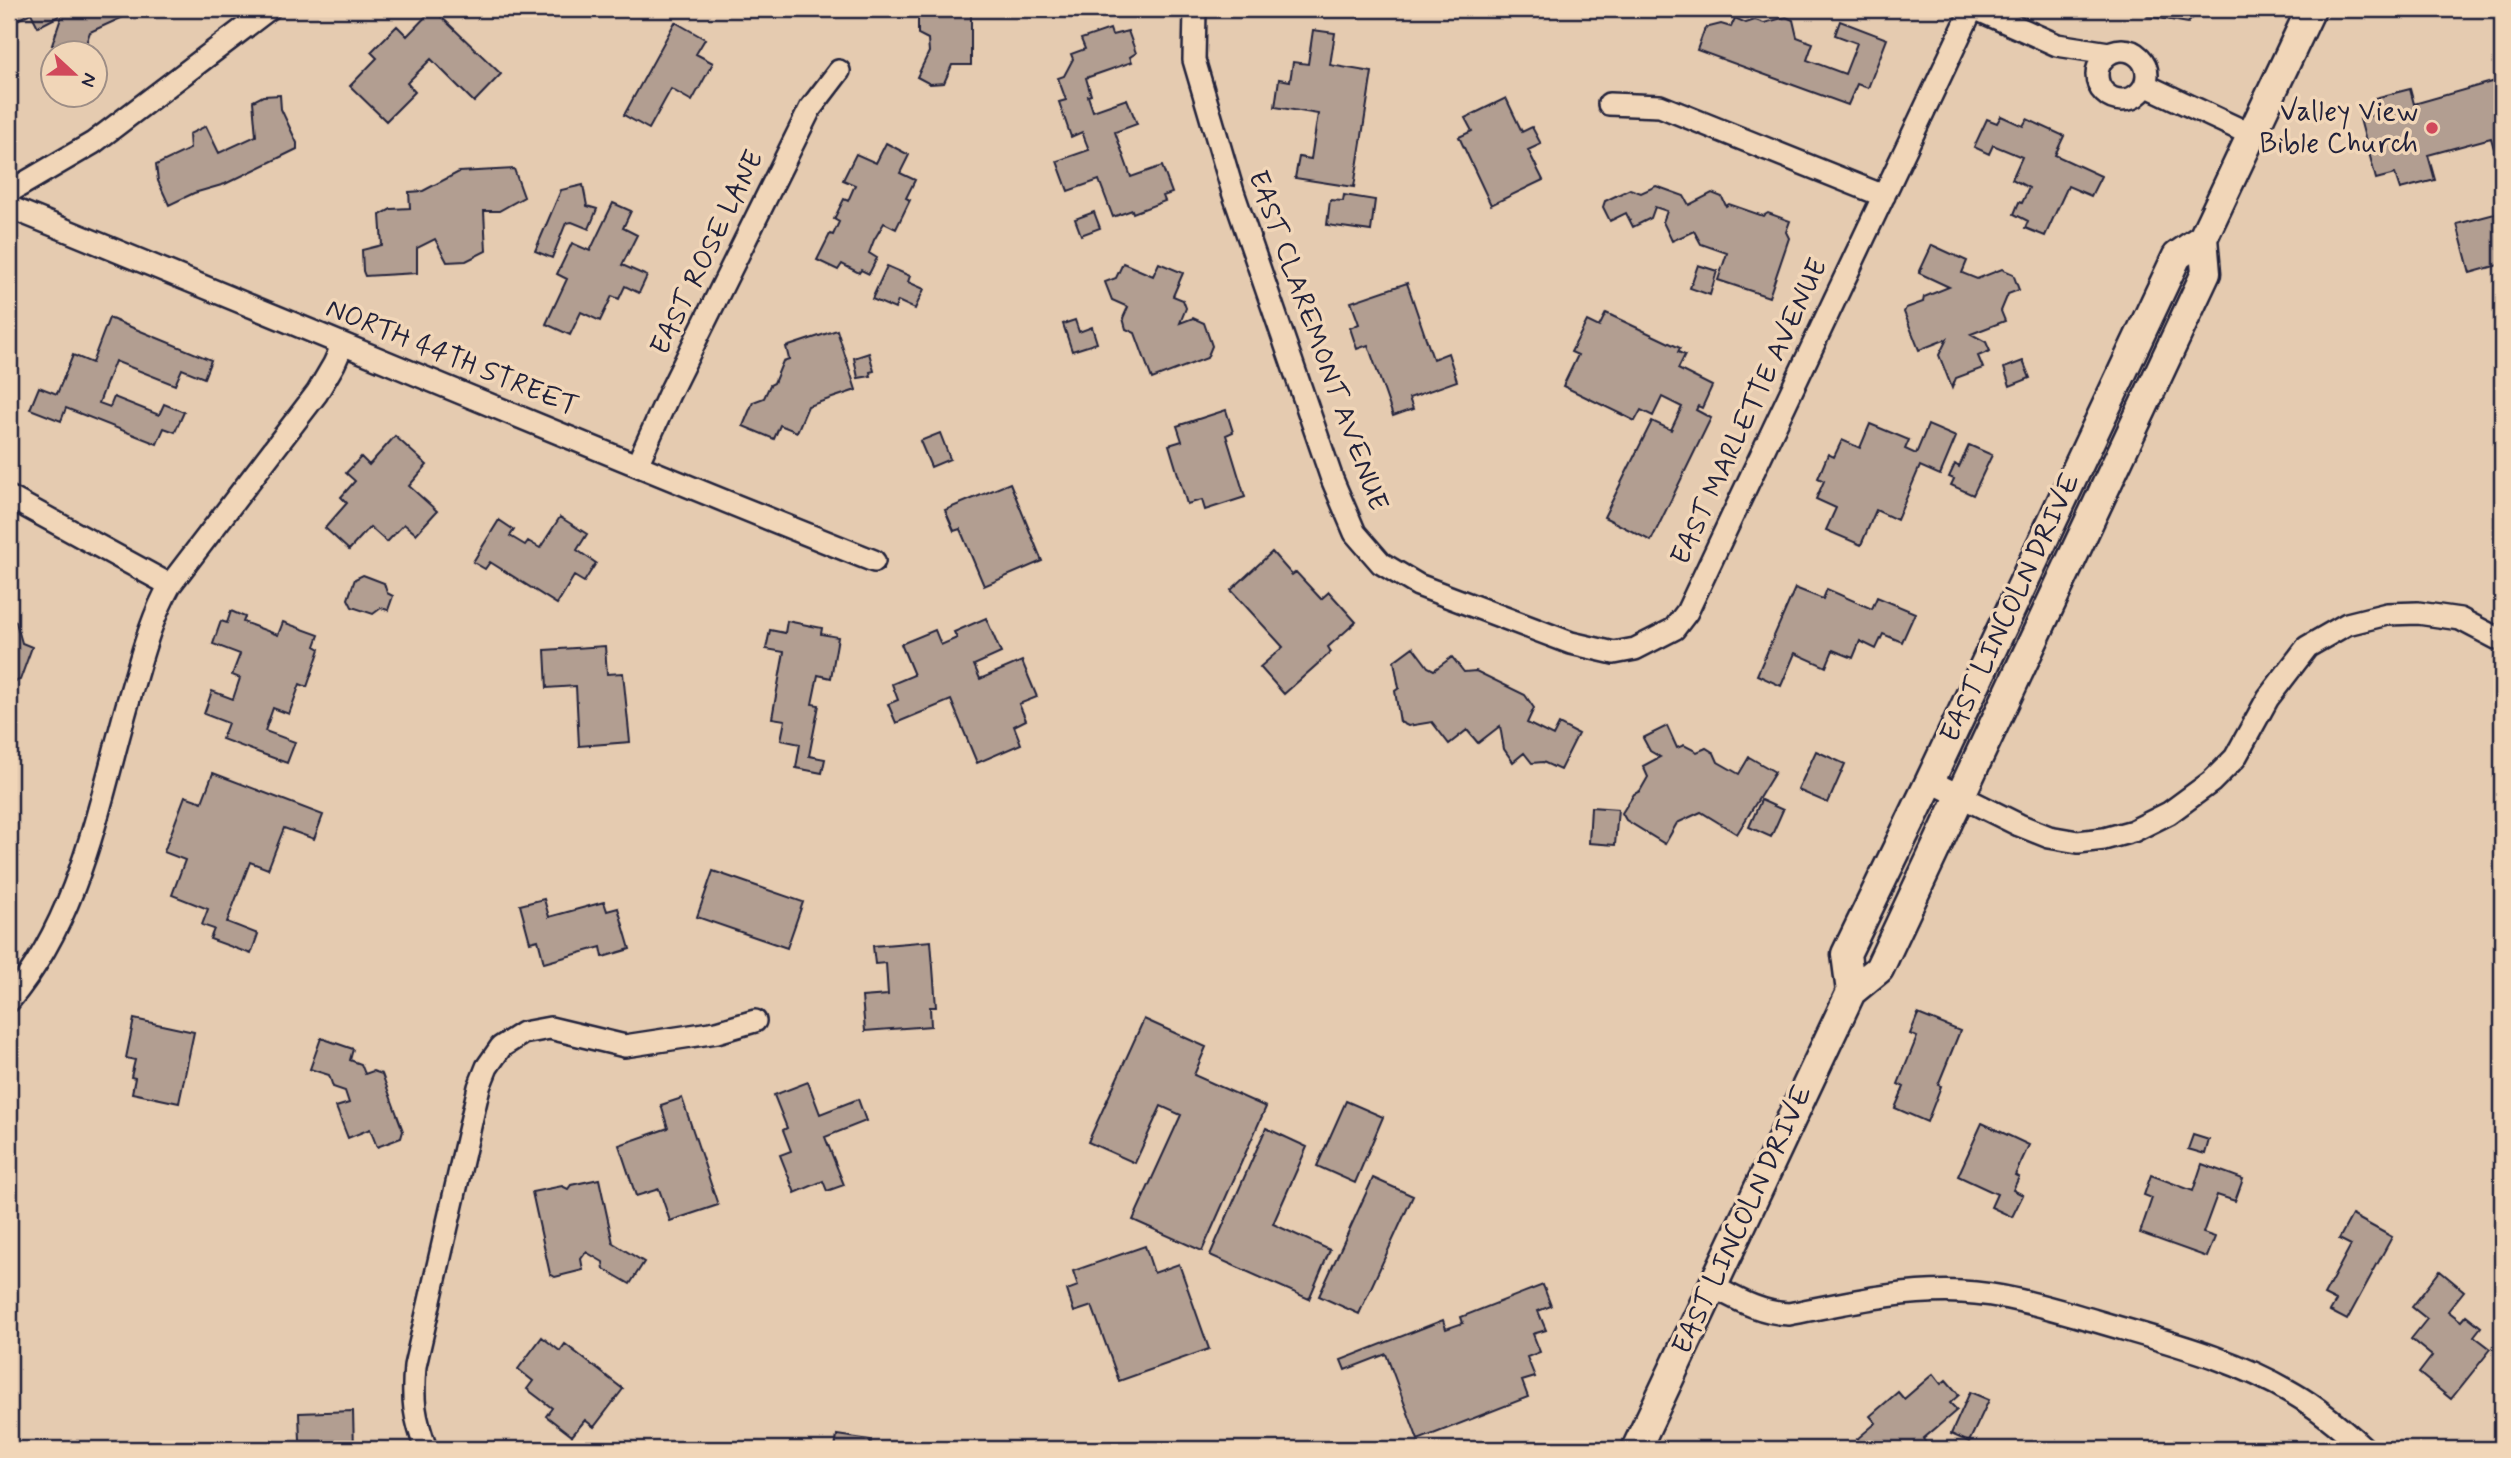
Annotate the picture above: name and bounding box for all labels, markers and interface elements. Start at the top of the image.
north arrow [38,38,108,108]
text: N [74,69,102,90]
place label: Valley View Bible Church [2259,94,2418,163]
marker: Valley View Bible Church [2424,120,2440,136]
street label: EAST ROSE LANE [642,144,774,362]
street label: EAST CLAREMONT AVENUE [1238,166,1396,516]
street label: EAST MARLETTE AVENUE [1663,253,1837,571]
street label: NORTH 44TH STREET [320,290,584,426]
street label: EAST LINCOLN DRIVE [1932,467,2090,749]
street label: EAST LINCOLN DRIVE [1664,1079,1822,1361]

